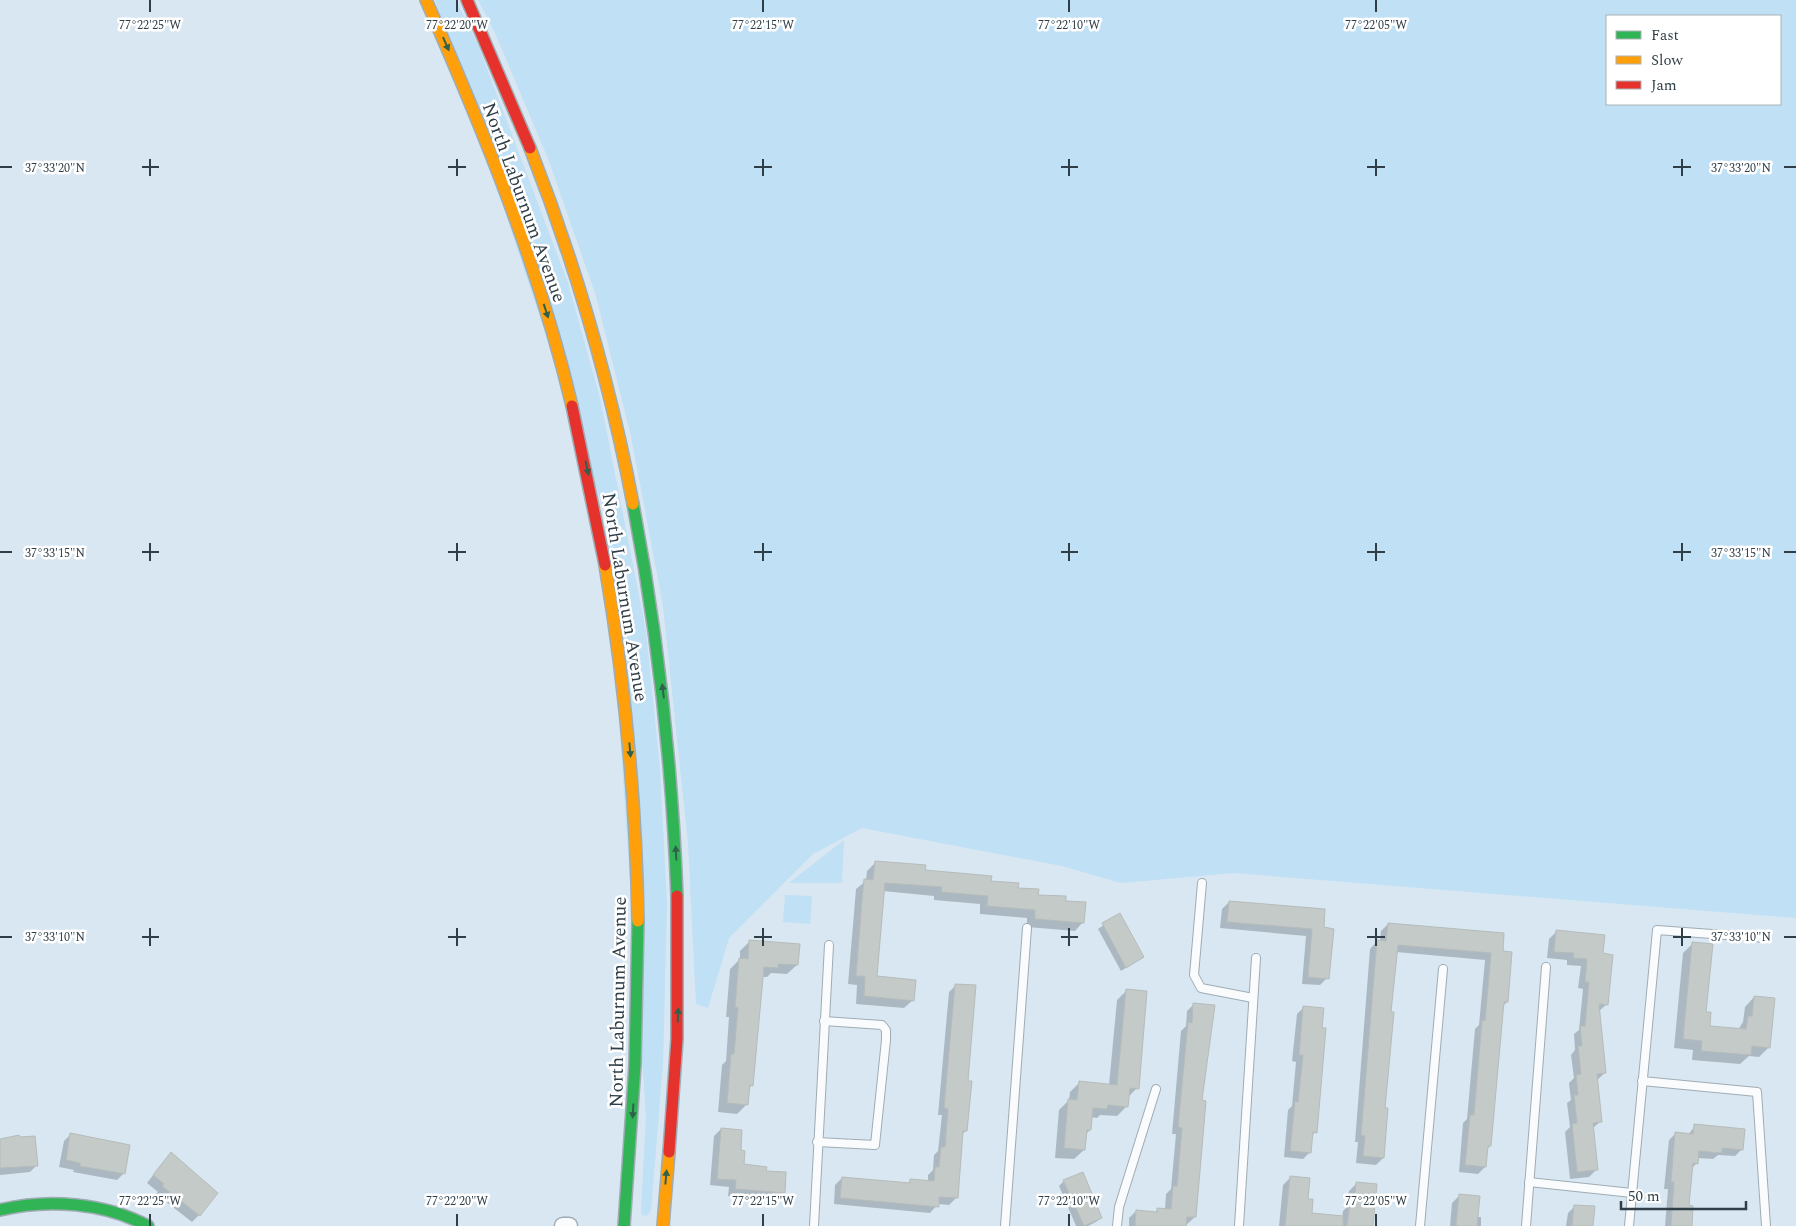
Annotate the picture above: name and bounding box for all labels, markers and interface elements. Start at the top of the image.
legend [1606,15,1781,105]
text: 77°22'25"W [119,16,181,35]
text: 77°22'20"W [426,16,488,35]
text: 77°22'15"W [732,16,794,35]
text: 77°22'10"W [1038,16,1100,35]
text: 77°22'05"W [1345,16,1407,35]
text: Fast [1651,24,1679,47]
one-way arrow [441,37,450,52]
text: Slow [1651,49,1683,72]
text: Jam [1651,74,1677,97]
street label: North Laburnum Avenue [474,98,573,307]
text: 37°33'20"N [25,159,85,178]
text: 37°33'20"N [1711,159,1771,178]
one-way arrow [542,304,550,319]
one-way arrow [583,461,591,477]
street label: North Laburnum Avenue [594,491,655,704]
text: 37°33'15"N [25,544,85,563]
text: 37°33'15"N [1711,544,1771,563]
one-way arrow [659,683,667,699]
one-way arrow [626,742,634,758]
one-way arrow [671,845,679,861]
street label: North Laburnum Avenue [602,896,635,1108]
text: 37°33'10"N [25,928,85,947]
text: 37°33'10"N [1711,928,1771,947]
one-way arrow [674,1007,682,1023]
one-way arrow [628,1104,636,1120]
one-way arrow [663,1169,671,1185]
scale bar [1621,1178,1746,1210]
text: 50 m [1628,1185,1660,1208]
text: 77°22'25"W [119,1192,181,1211]
text: 77°22'20"W [426,1192,488,1211]
text: 77°22'15"W [732,1192,794,1211]
text: 77°22'10"W [1038,1192,1100,1211]
text: 77°22'05"W [1345,1192,1407,1211]

